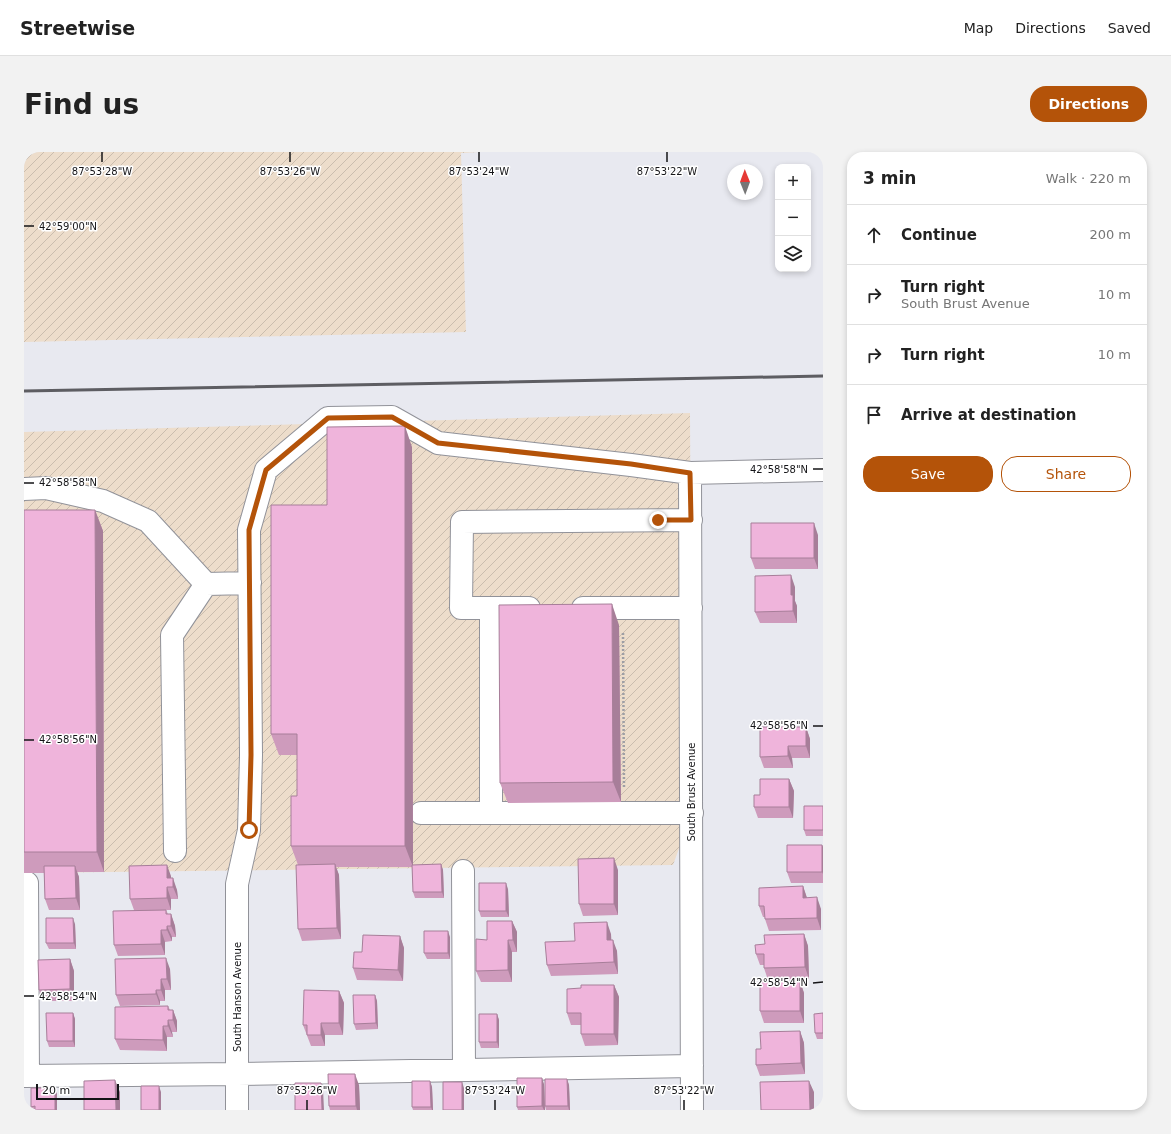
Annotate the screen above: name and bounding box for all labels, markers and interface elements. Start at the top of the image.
text: Streetwise [20,17,135,39]
text: Map [964,20,993,36]
text: Directions [1015,20,1086,36]
text: Saved [1108,20,1151,36]
button: Directions [1030,86,1147,122]
text: Find us [24,88,139,121]
north arrow [727,164,763,200]
map controls [775,164,811,272]
button: + [775,164,811,200]
text: 87°53'28"W [72,166,132,177]
text: 87°53'26"W [260,166,320,177]
text: 87°53'24"W [449,166,509,177]
text: 87°53'22"W [637,166,697,177]
text: 3 min [863,168,916,188]
text: Walk · 220 m [1046,171,1131,186]
button: − [775,200,811,236]
text: 42°59'00"N [39,221,97,232]
icon: ahead [863,224,885,246]
text: Continue [901,226,977,244]
text: 200 m [1089,227,1131,242]
button: layers [775,236,811,272]
text: Turn right [901,278,985,296]
icon: right [863,284,885,306]
text: 10 m [1098,287,1131,302]
text: South Brust Avenue [901,296,1030,311]
icon: right [863,344,885,366]
text: Turn right [901,346,985,364]
text: 10 m [1098,347,1131,362]
icon: arrive [863,404,885,426]
text: Arrive at destination [901,406,1076,424]
button: Save [863,456,993,492]
button: Share [1001,456,1131,492]
text: 42°58'58"N [750,464,808,475]
text: 42°58'58"N [39,477,97,488]
route end [649,511,667,529]
text: 42°58'56"N [750,720,808,731]
text: 42°58'56"N [39,734,97,745]
street label: South Brust Avenue [686,742,697,842]
route start [240,821,258,839]
street label: South Hanson Avenue [232,942,243,1052]
text: 42°58'54"N [750,977,808,988]
text: 42°58'54"N [39,991,97,1002]
scale bar [36,1082,119,1101]
text: 20 m [42,1084,70,1097]
text: 87°53'26"W [277,1085,337,1096]
text: 87°53'24"W [465,1085,525,1096]
text: 87°53'22"W [654,1085,714,1096]

